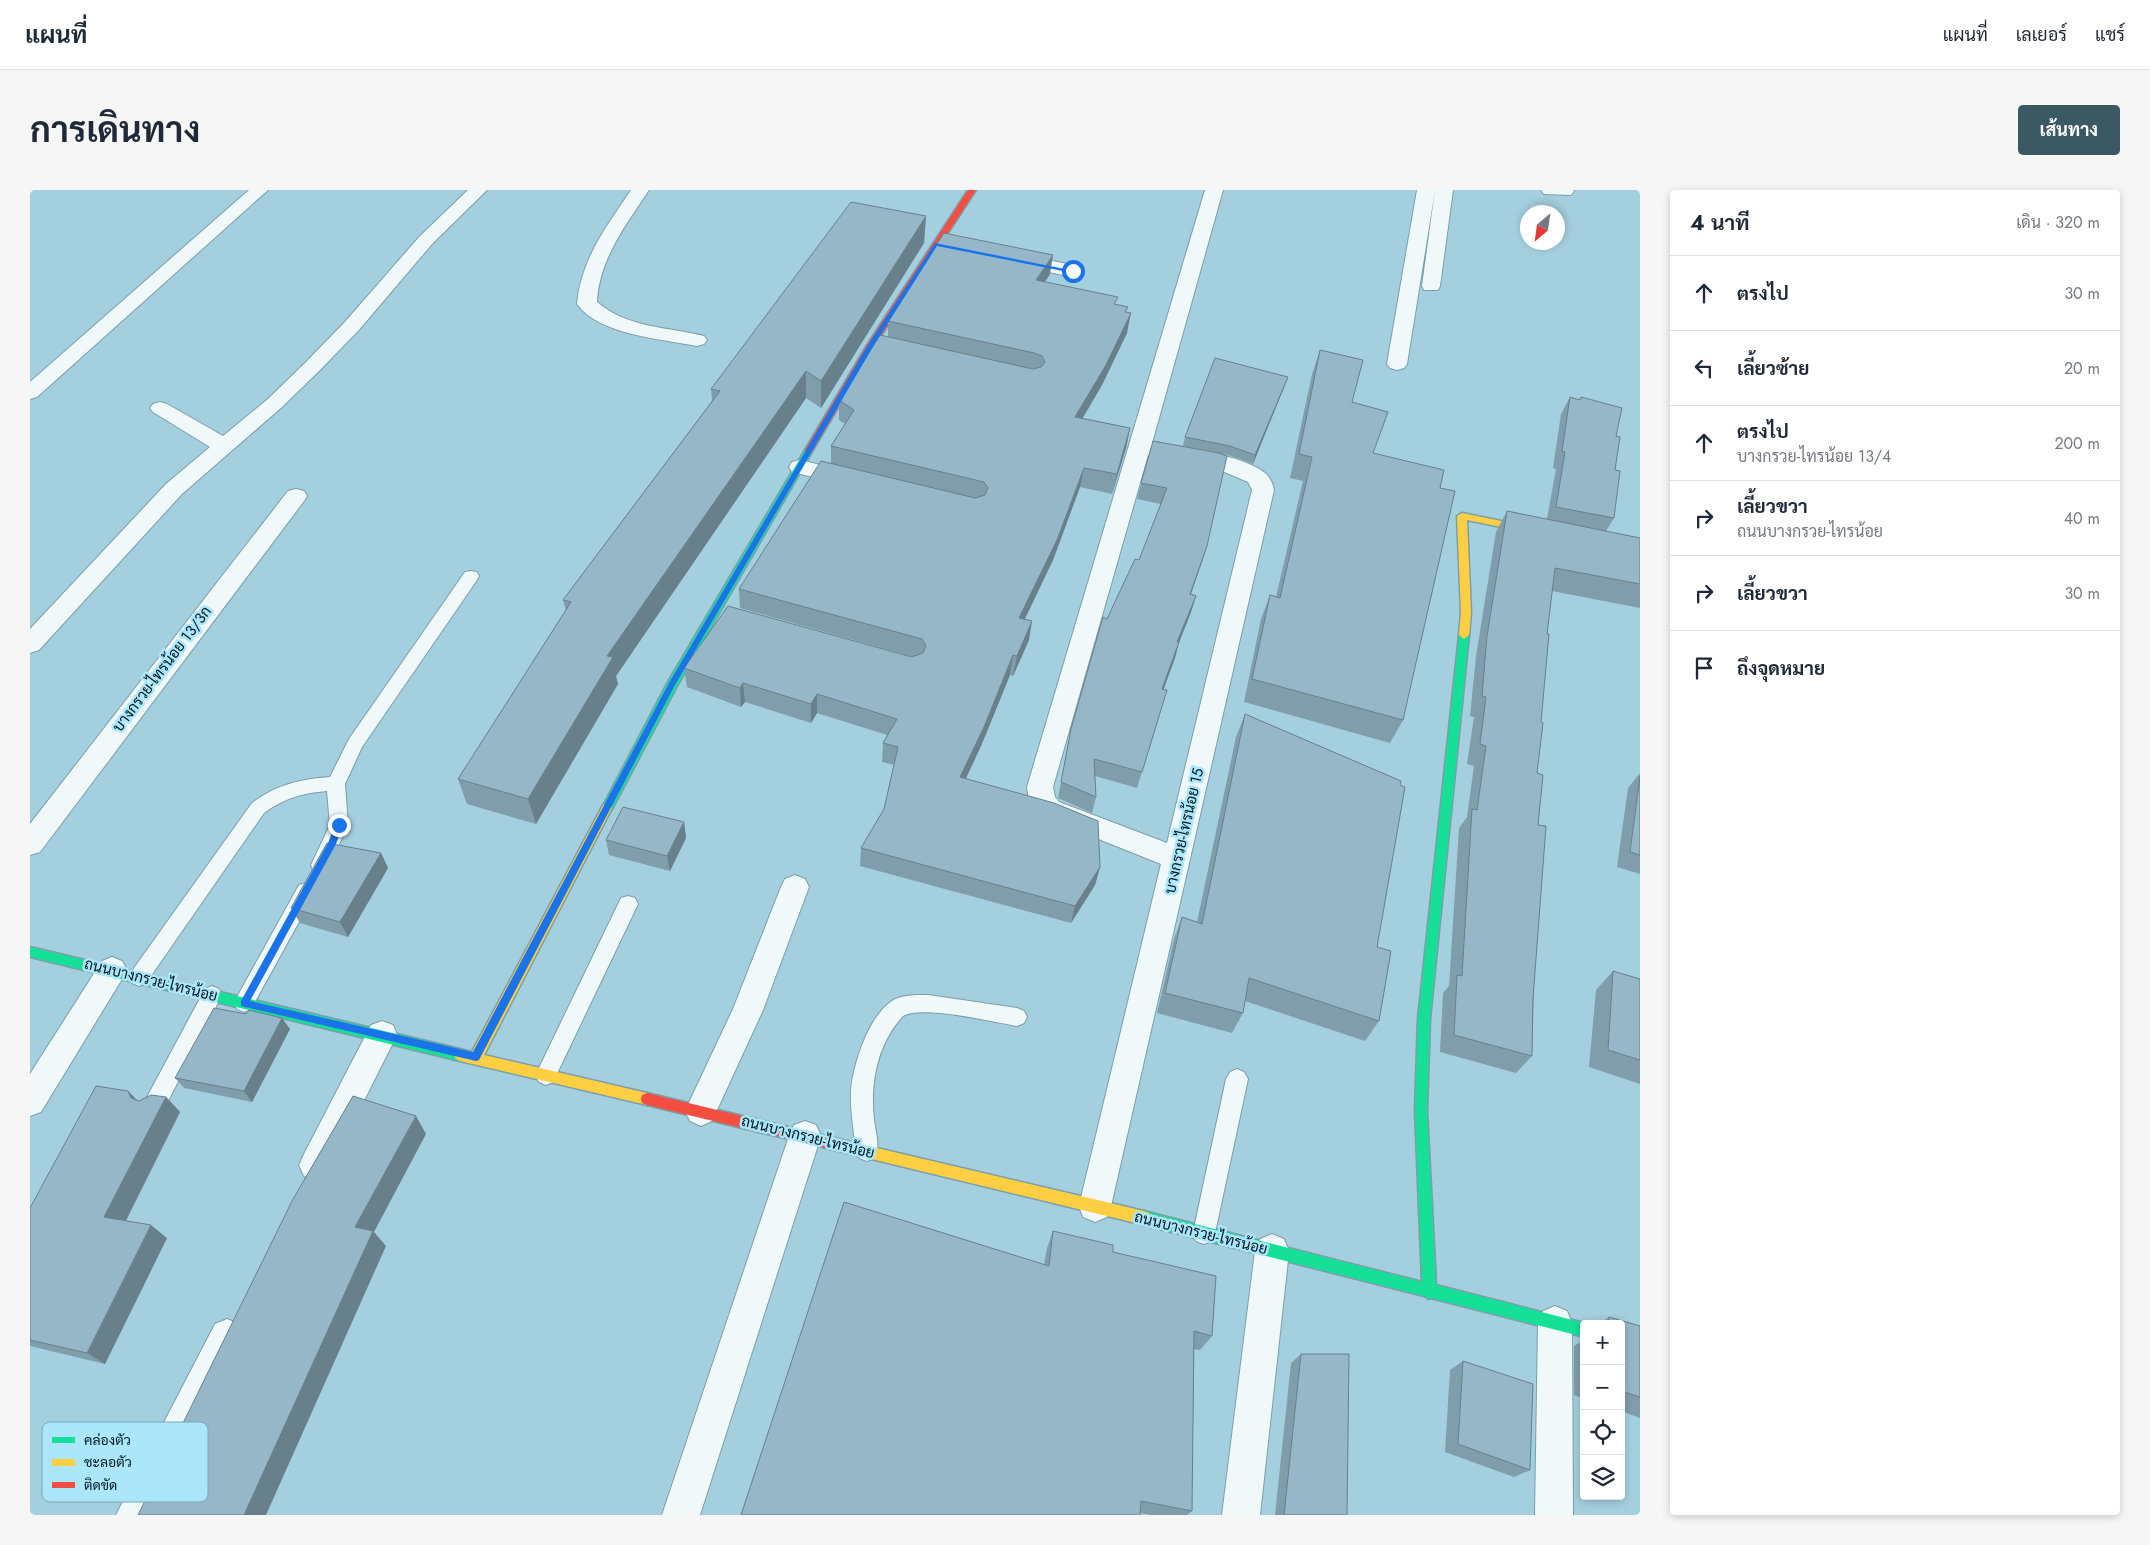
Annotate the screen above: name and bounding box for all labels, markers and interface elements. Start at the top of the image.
text: แผนที่ [25,17,87,52]
text: แผนที่ [1943,22,1988,48]
text: เลเยอร์ [2016,22,2067,48]
text: แชร์ [2095,22,2125,48]
text: การเดินทาง [30,105,200,155]
button: เส้นทาง [2018,105,2120,155]
north arrow [1520,205,1565,250]
text: 4 นาที [1690,208,1750,238]
text: เดิน · 320 m [2016,211,2100,234]
route start [1062,260,1085,283]
icon: ahead [1690,279,1718,307]
text: ตรงไป [1737,280,1789,307]
text: 30 m [2064,282,2100,305]
icon: left [1690,354,1718,382]
text: เลี้ยวซ้าย [1737,355,1809,382]
text: 20 m [2064,357,2100,380]
text: ตรงไป [1737,418,1789,445]
icon: ahead [1690,429,1718,457]
text: 200 m [2054,432,2100,455]
text: บางกรวย-ไทรน้อย 13/4 [1737,445,1891,468]
text: เลี้ยวขวา [1737,493,1808,520]
icon: right [1690,504,1718,532]
text: 40 m [2064,507,2100,530]
text: ถนนบางกรวย-ไทรน้อย [1737,520,1883,543]
icon: right [1690,579,1718,607]
text: เลี้ยวขวา [1737,580,1808,607]
text: 30 m [2064,582,2100,605]
street label: บางกรวย-ไทรน้อย 13/3ก [107,601,217,737]
icon: arrive [1690,654,1718,682]
text: ถึงจุดหมาย [1737,655,1825,682]
street label: บางกรวย-ไทรน้อย 15 [1159,766,1209,896]
route end [328,814,351,837]
street label: ถนนบางกรวย-ไทรน้อย [82,953,220,1007]
street label: ถนนบางกรวย-ไทรน้อย [739,1110,877,1164]
street label: ถนนบางกรวย-ไทรน้อย [1132,1206,1270,1260]
map controls [1580,1320,1625,1500]
button: + [1580,1320,1625,1365]
button: − [1580,1365,1625,1410]
button: locate [1580,1410,1625,1455]
legend [42,1422,208,1502]
text: คล่องตัว [84,1430,131,1450]
text: ชะลอตัว [84,1452,132,1472]
button: layers [1580,1455,1625,1500]
text: ติดขัด [84,1475,117,1495]

